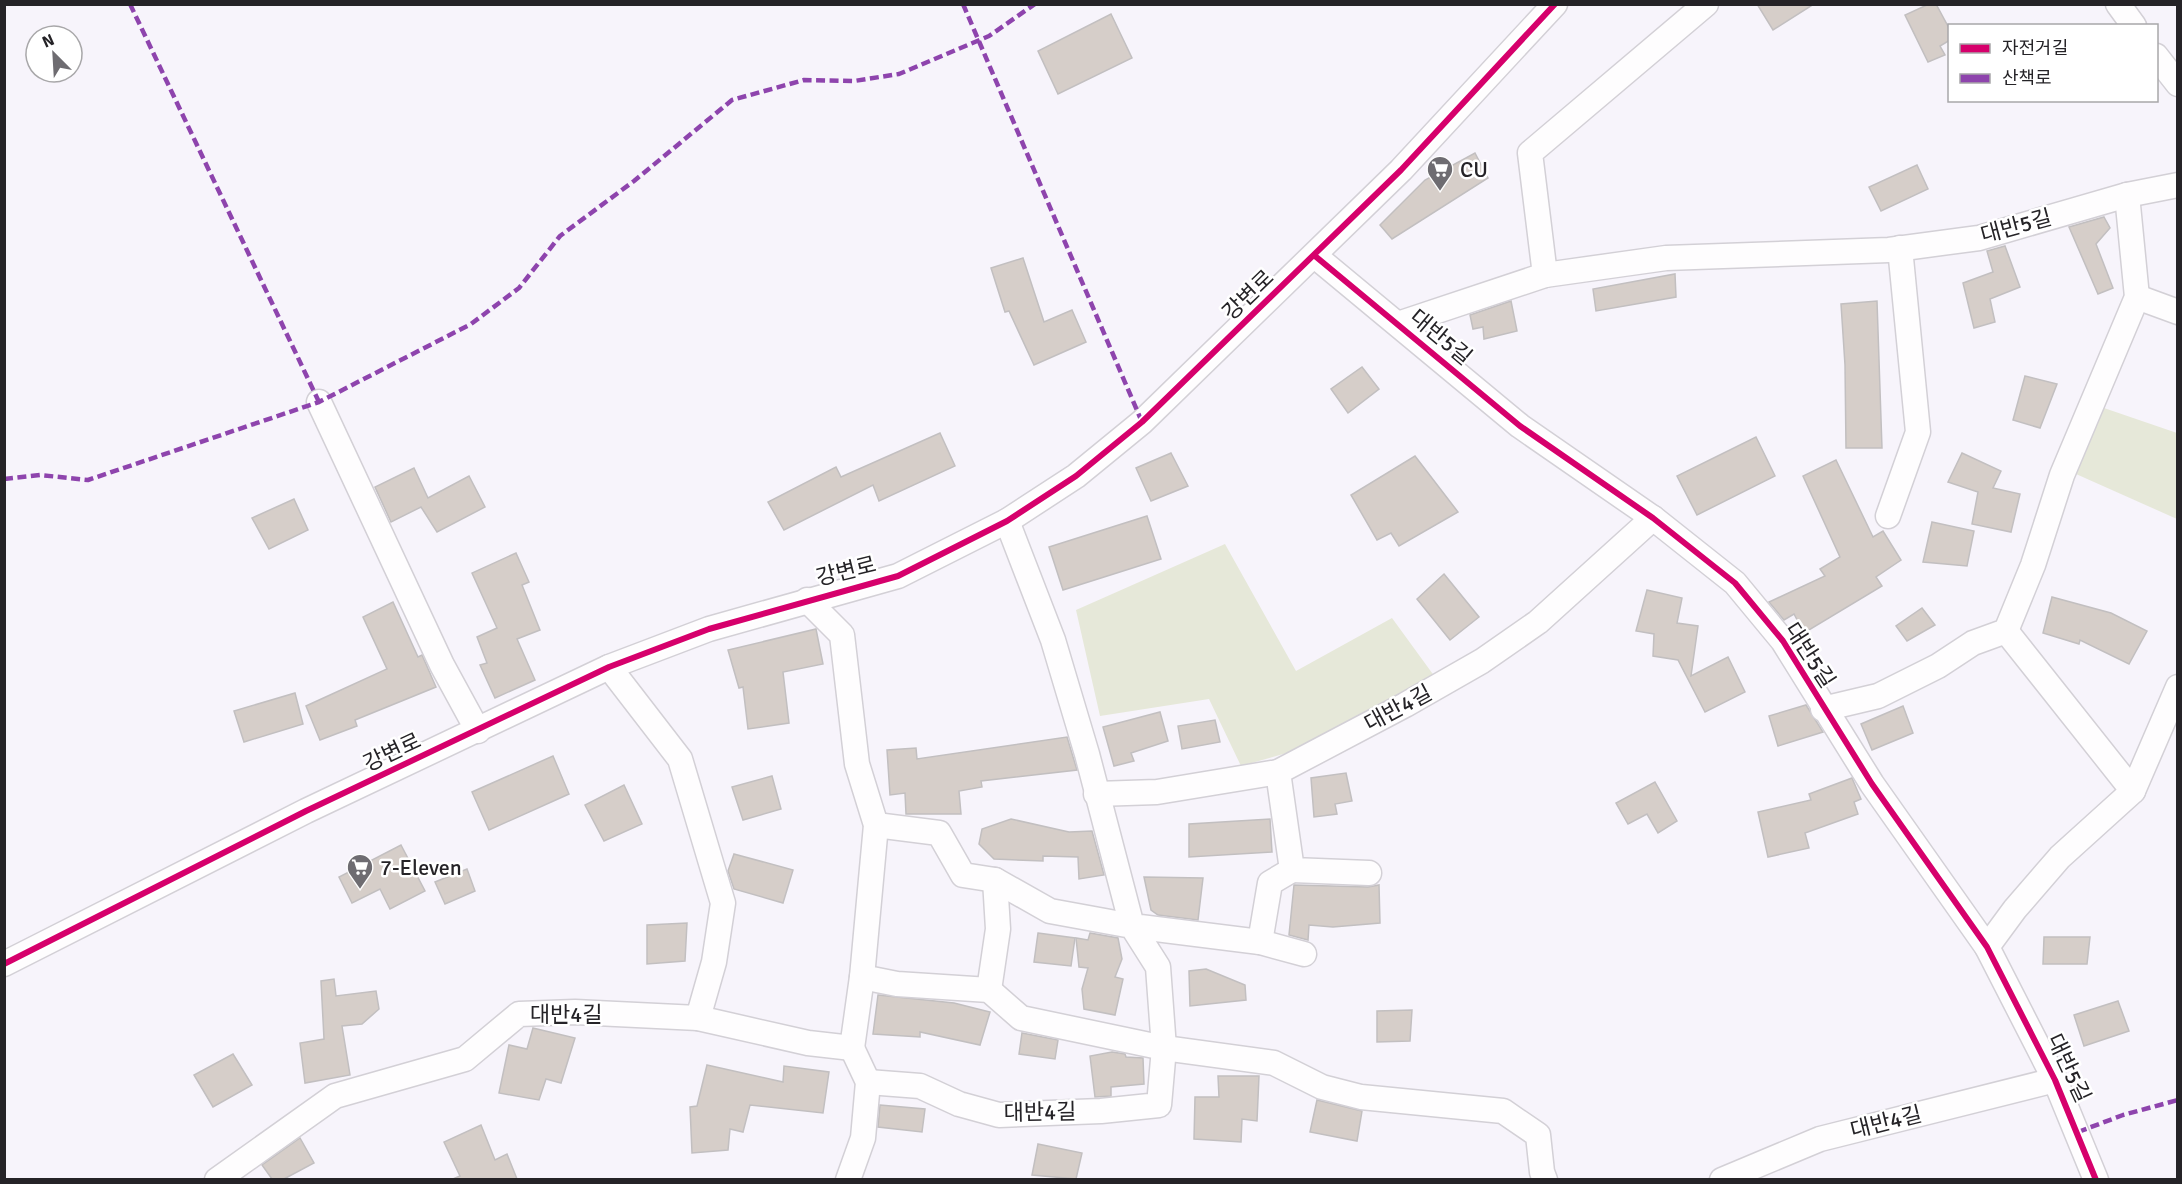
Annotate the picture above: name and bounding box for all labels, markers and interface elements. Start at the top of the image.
north arrow [24,24,84,84]
legend [1948,24,2158,102]
text: N [39,30,57,53]
text: 자전거길 [2002,37,2068,59]
text: 산책로 [2002,67,2052,89]
supermarket icon: CU [1425,154,1455,192]
place label: CU [1460,156,1488,183]
street label: 대반5길 [1977,204,2055,248]
street label: 강변로 [1217,264,1279,326]
street label: 대반5길 [1405,303,1477,371]
street label: 강변로 [813,551,879,591]
street label: 대반5길 [1779,617,1841,693]
street label: 대반4길 [1360,679,1436,737]
street label: 강변로 [359,727,425,777]
supermarket icon: 7-Eleven [345,852,375,890]
place label: 7-Eleven [380,854,462,881]
street label: 대반4길 [530,1001,602,1028]
street label: 대반5길 [2041,1029,2097,1107]
street label: 대반4길 [1003,1098,1077,1126]
street label: 대반4길 [1848,1100,1924,1144]

